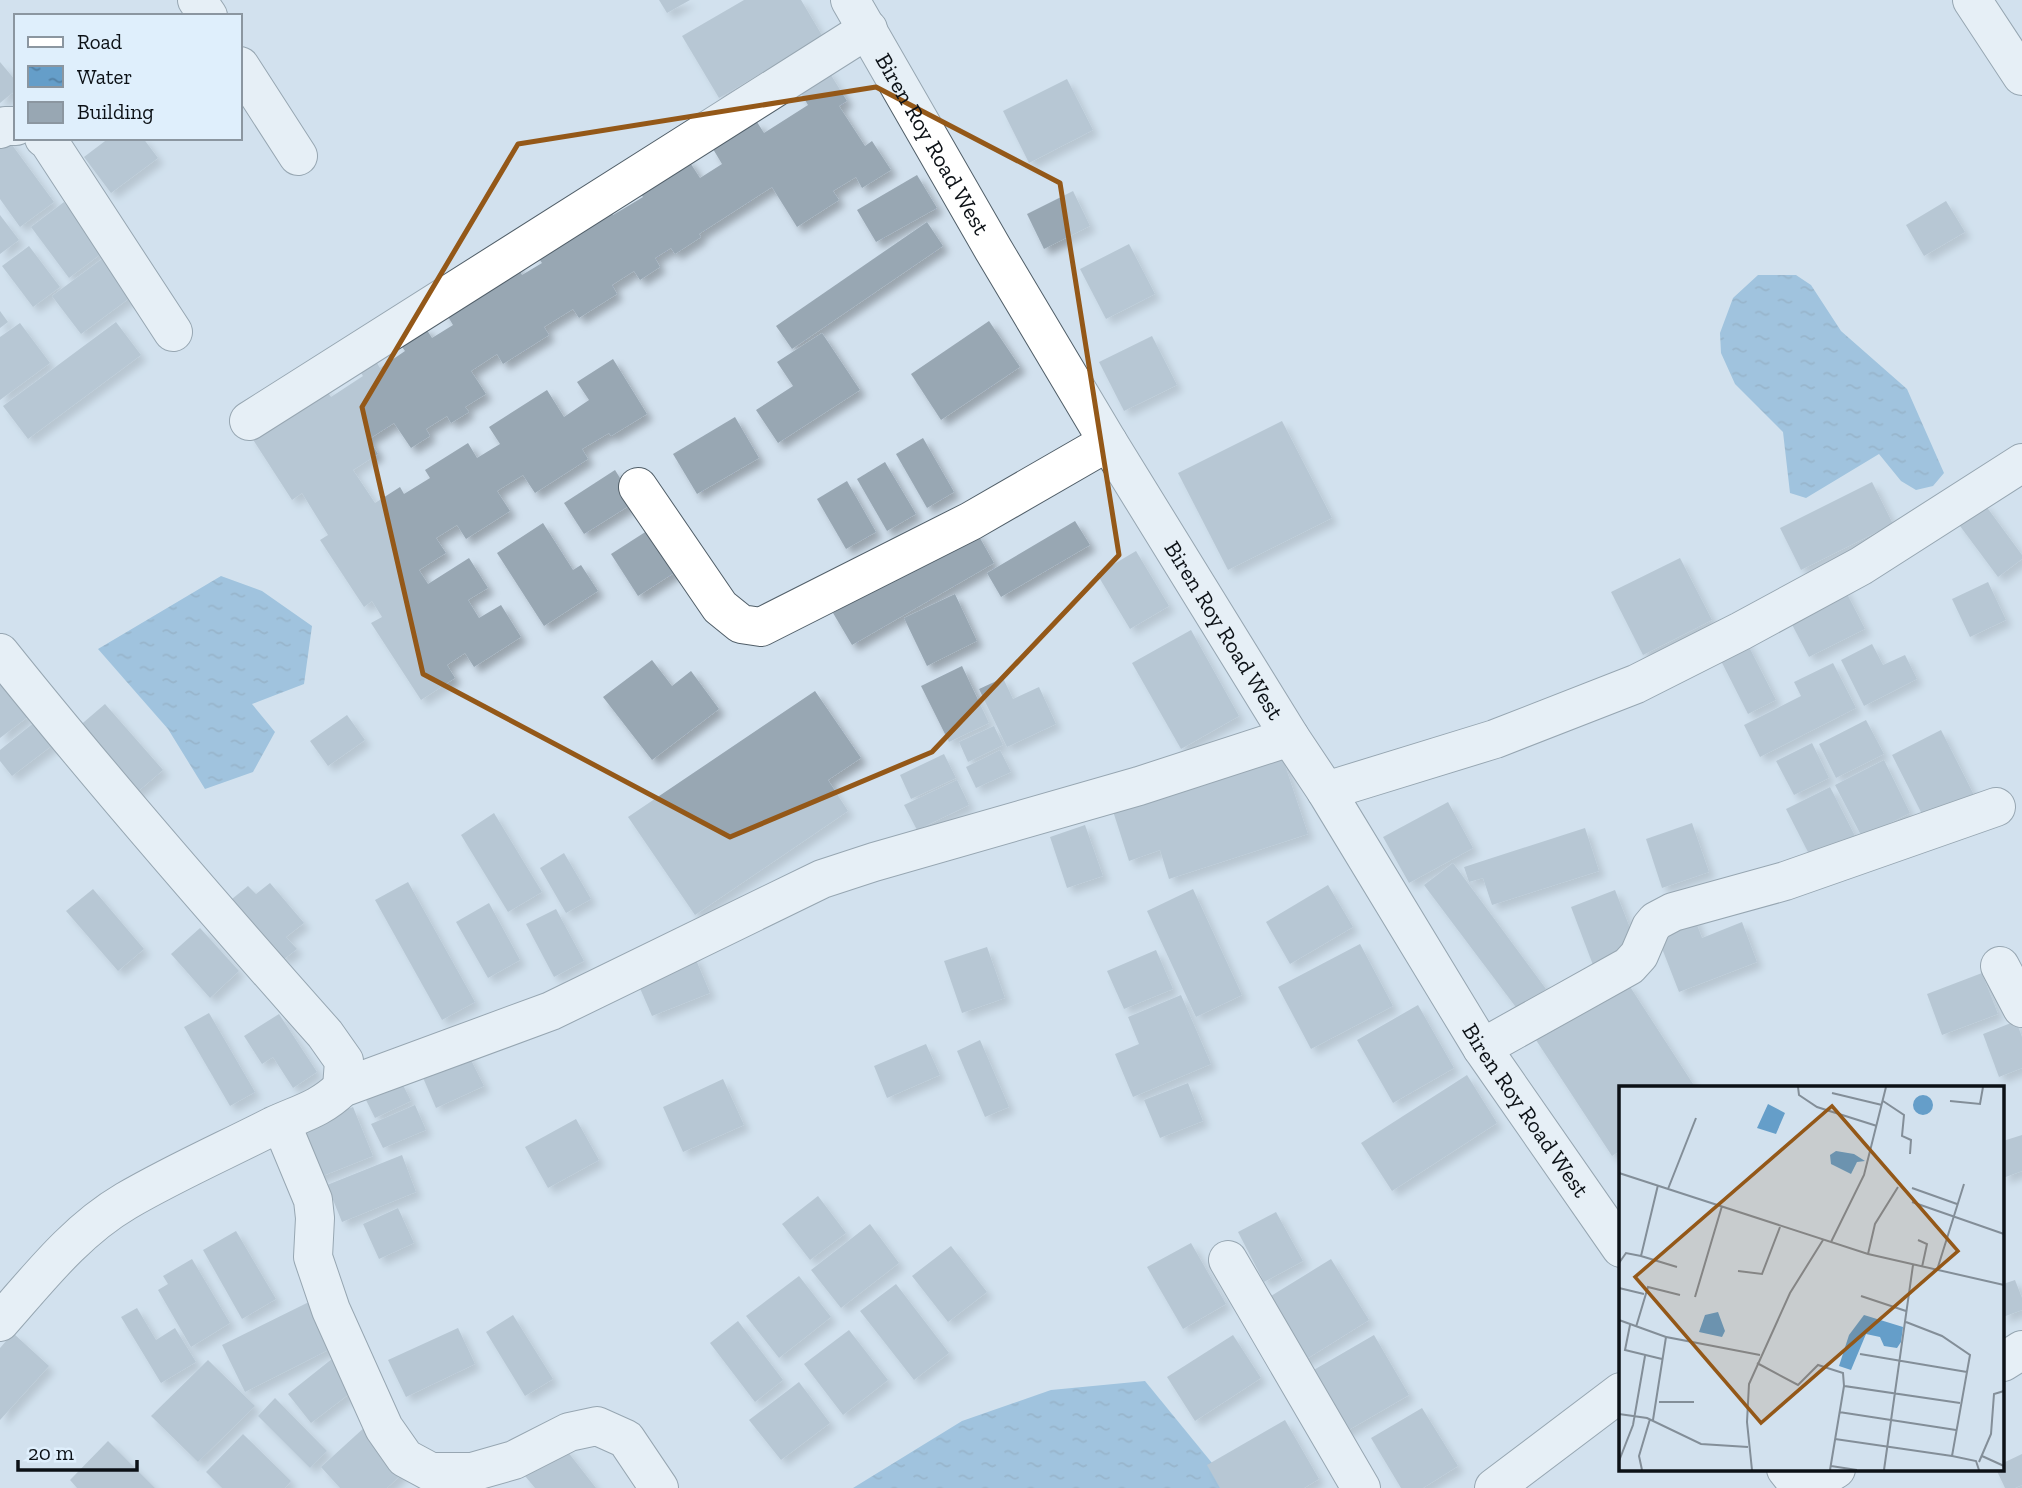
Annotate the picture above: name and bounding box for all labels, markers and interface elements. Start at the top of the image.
legend [14,14,242,140]
text: Road [77,29,123,54]
street label: Biren Roy Road West [870,48,996,240]
text: Water [77,64,132,89]
text: Building [77,99,154,124]
street label: Biren Roy Road West [1158,536,1290,725]
street label: Biren Roy Road West [1456,1018,1596,1203]
inset map [1619,1086,2004,1470]
scale bar [18,1428,136,1472]
text: 20 m [28,1440,74,1465]

